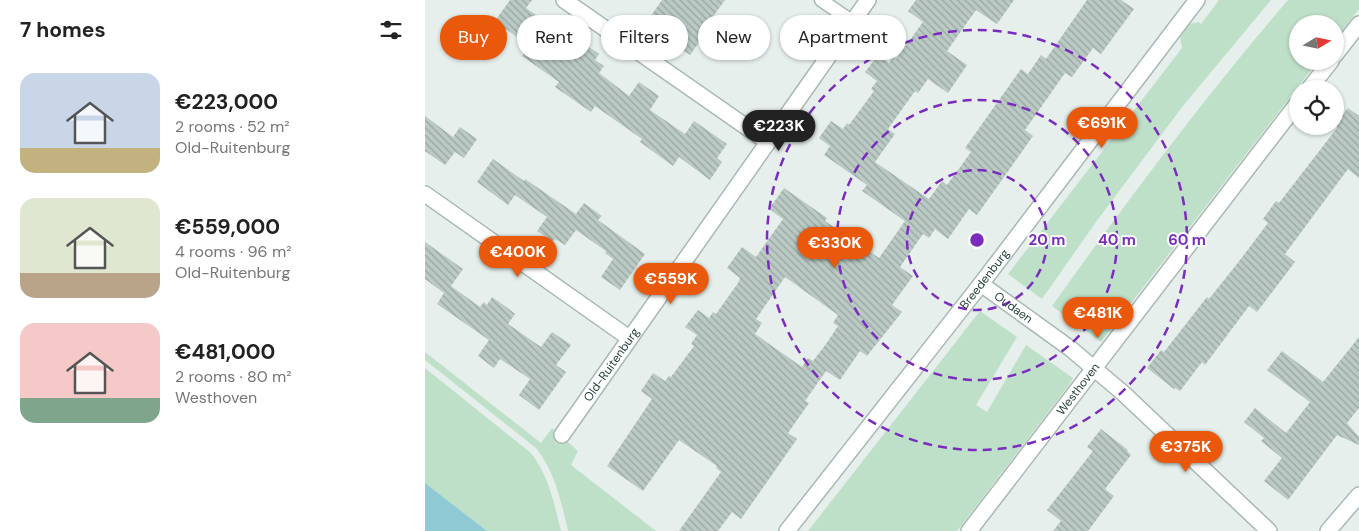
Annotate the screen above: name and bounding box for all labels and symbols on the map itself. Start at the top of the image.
north arrow [1289,15,1344,70]
pin: €691K [1067,106,1137,149]
pin: €223K [744,110,814,152]
pin: €330K [800,226,870,269]
text: 20 m [1029,230,1065,250]
text: 40 m [1098,230,1136,250]
text: 60 m [1168,230,1206,250]
centre of rings [968,231,986,249]
pin: €400K [483,236,553,278]
street label: Breedenburg [956,246,1013,313]
pin: €559K [636,262,706,305]
street label: Oudaen [991,288,1036,327]
pin: €481K [1063,296,1133,339]
street label: Old-Ruitenburg [580,324,643,405]
street label: Westhoven [1053,360,1103,418]
pin: €375K [1151,430,1221,473]

